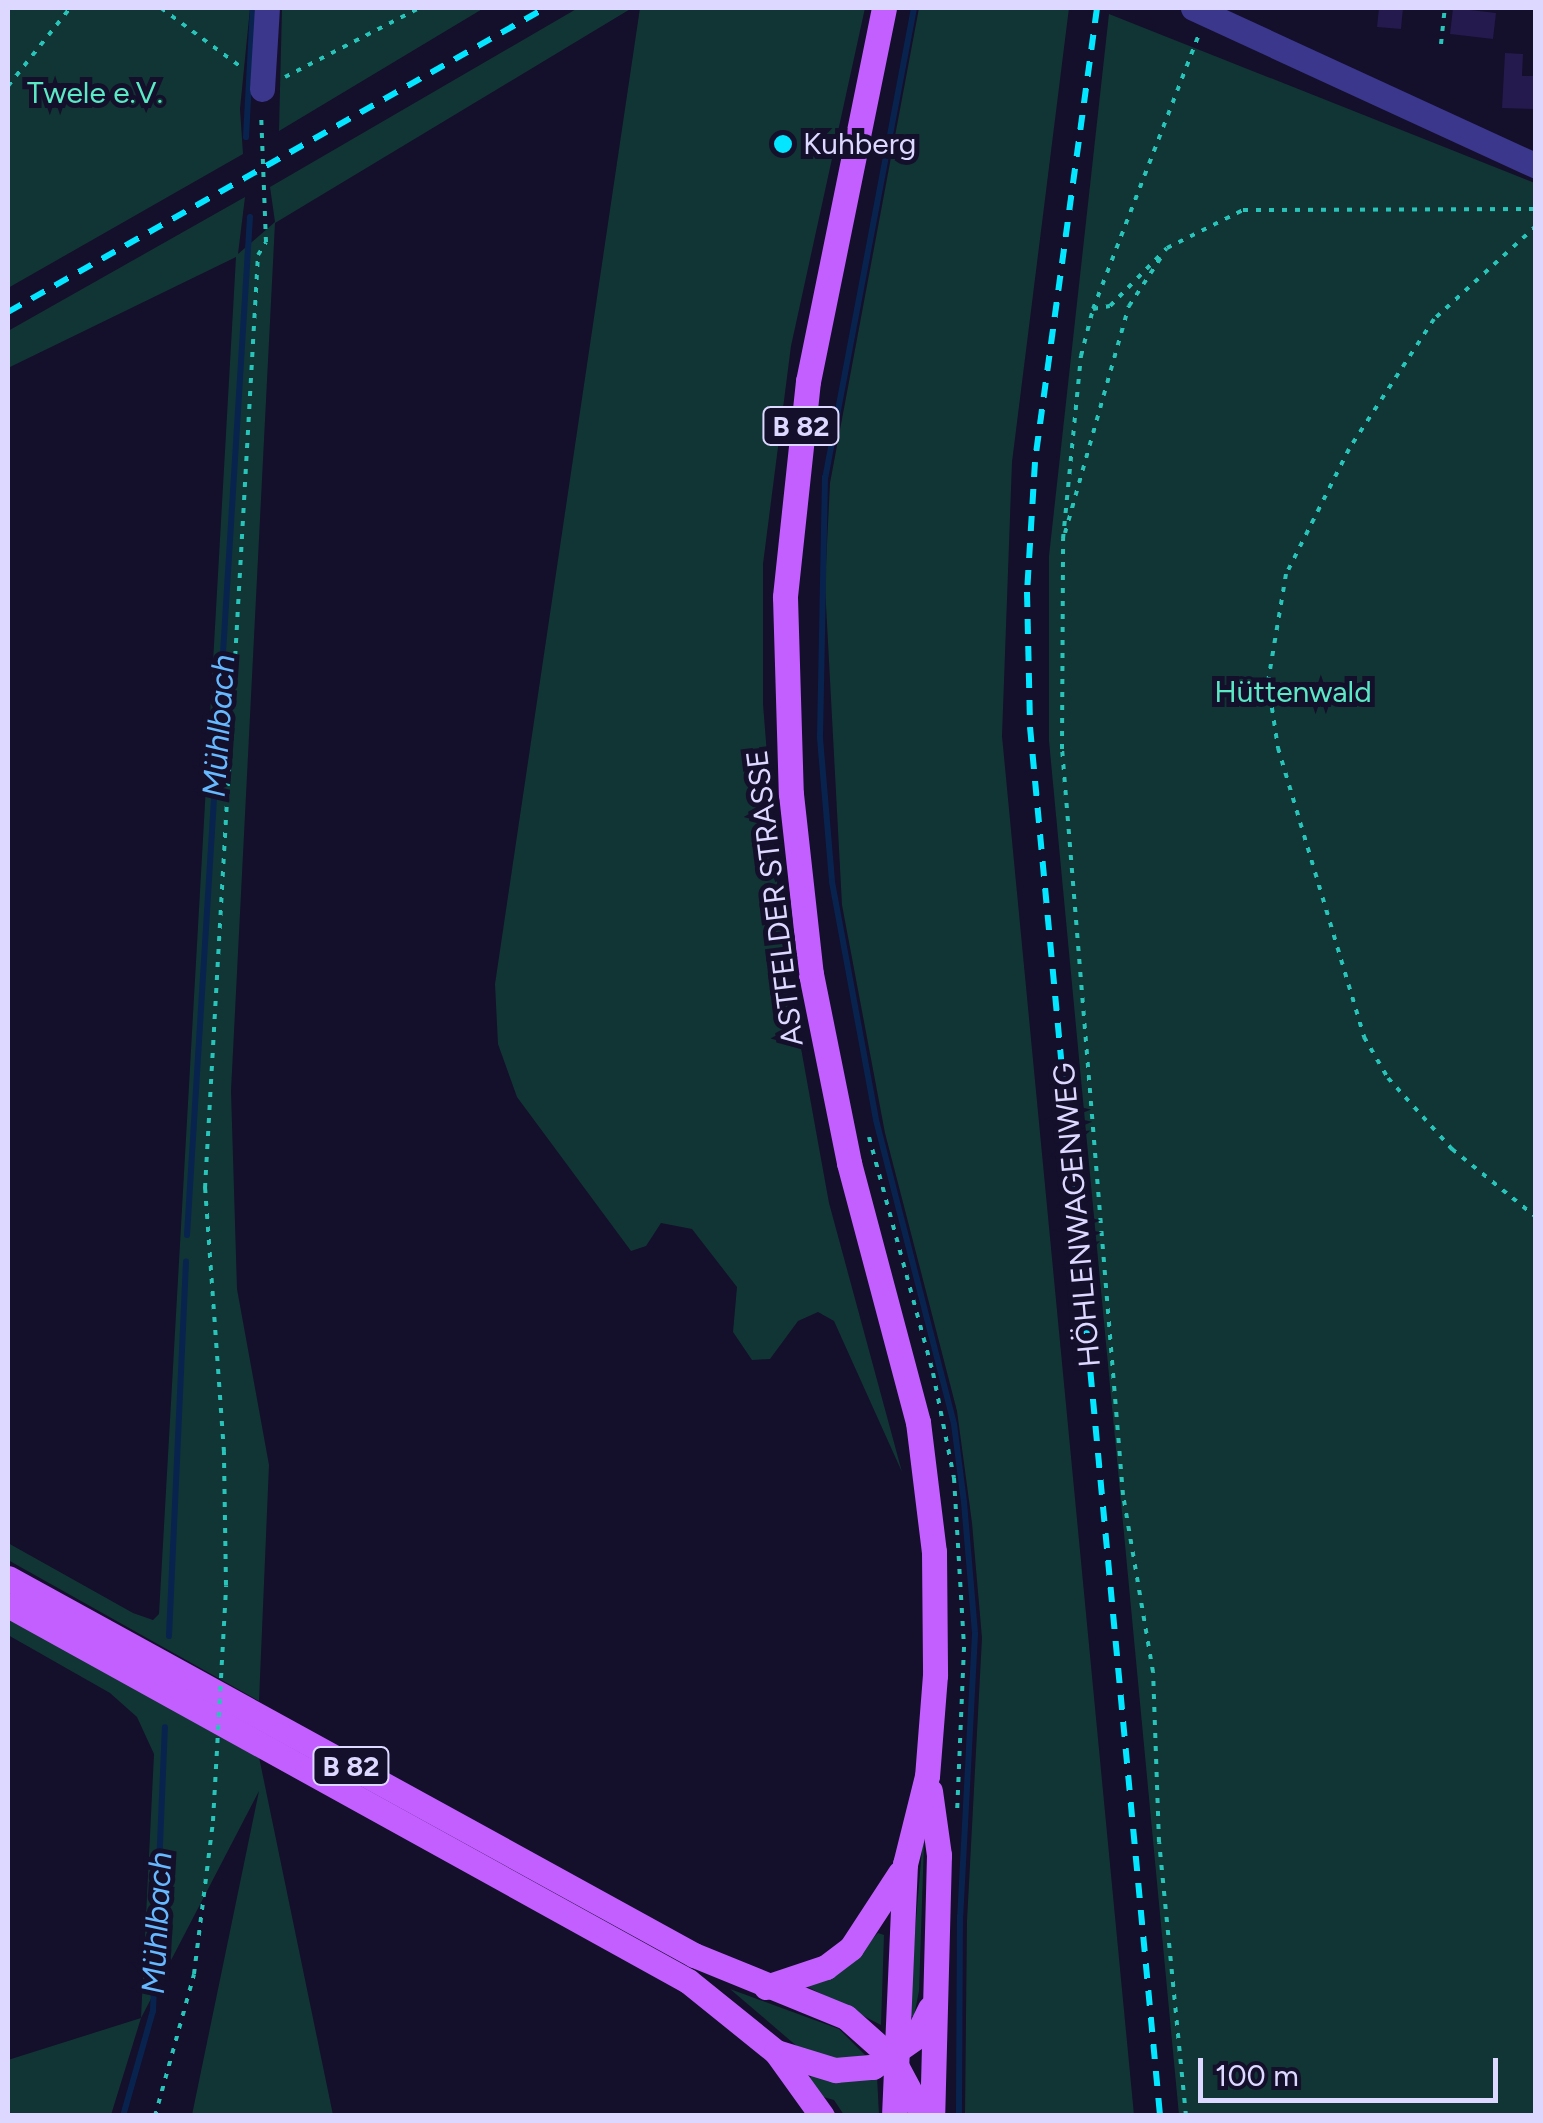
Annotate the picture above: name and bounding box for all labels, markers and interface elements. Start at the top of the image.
park label: Twele e.V. [27,75,163,111]
place label: Kuhberg [803,126,916,162]
marker: Kuhberg [772,133,794,155]
road number: B 82 [761,403,841,449]
water label: Mühlbach [195,653,243,799]
park label: Hüttenwald [1214,674,1372,710]
street label: ASTFELDER STRASSE [739,748,811,1048]
street label: HÖHLENWAGENWEG [1046,1061,1108,1369]
road number: B 82 [311,1743,391,1789]
water label: Mühlbach [134,1851,180,1995]
scale bar [1203,2038,1503,2100]
text: 100 m [1215,2057,1299,2094]

